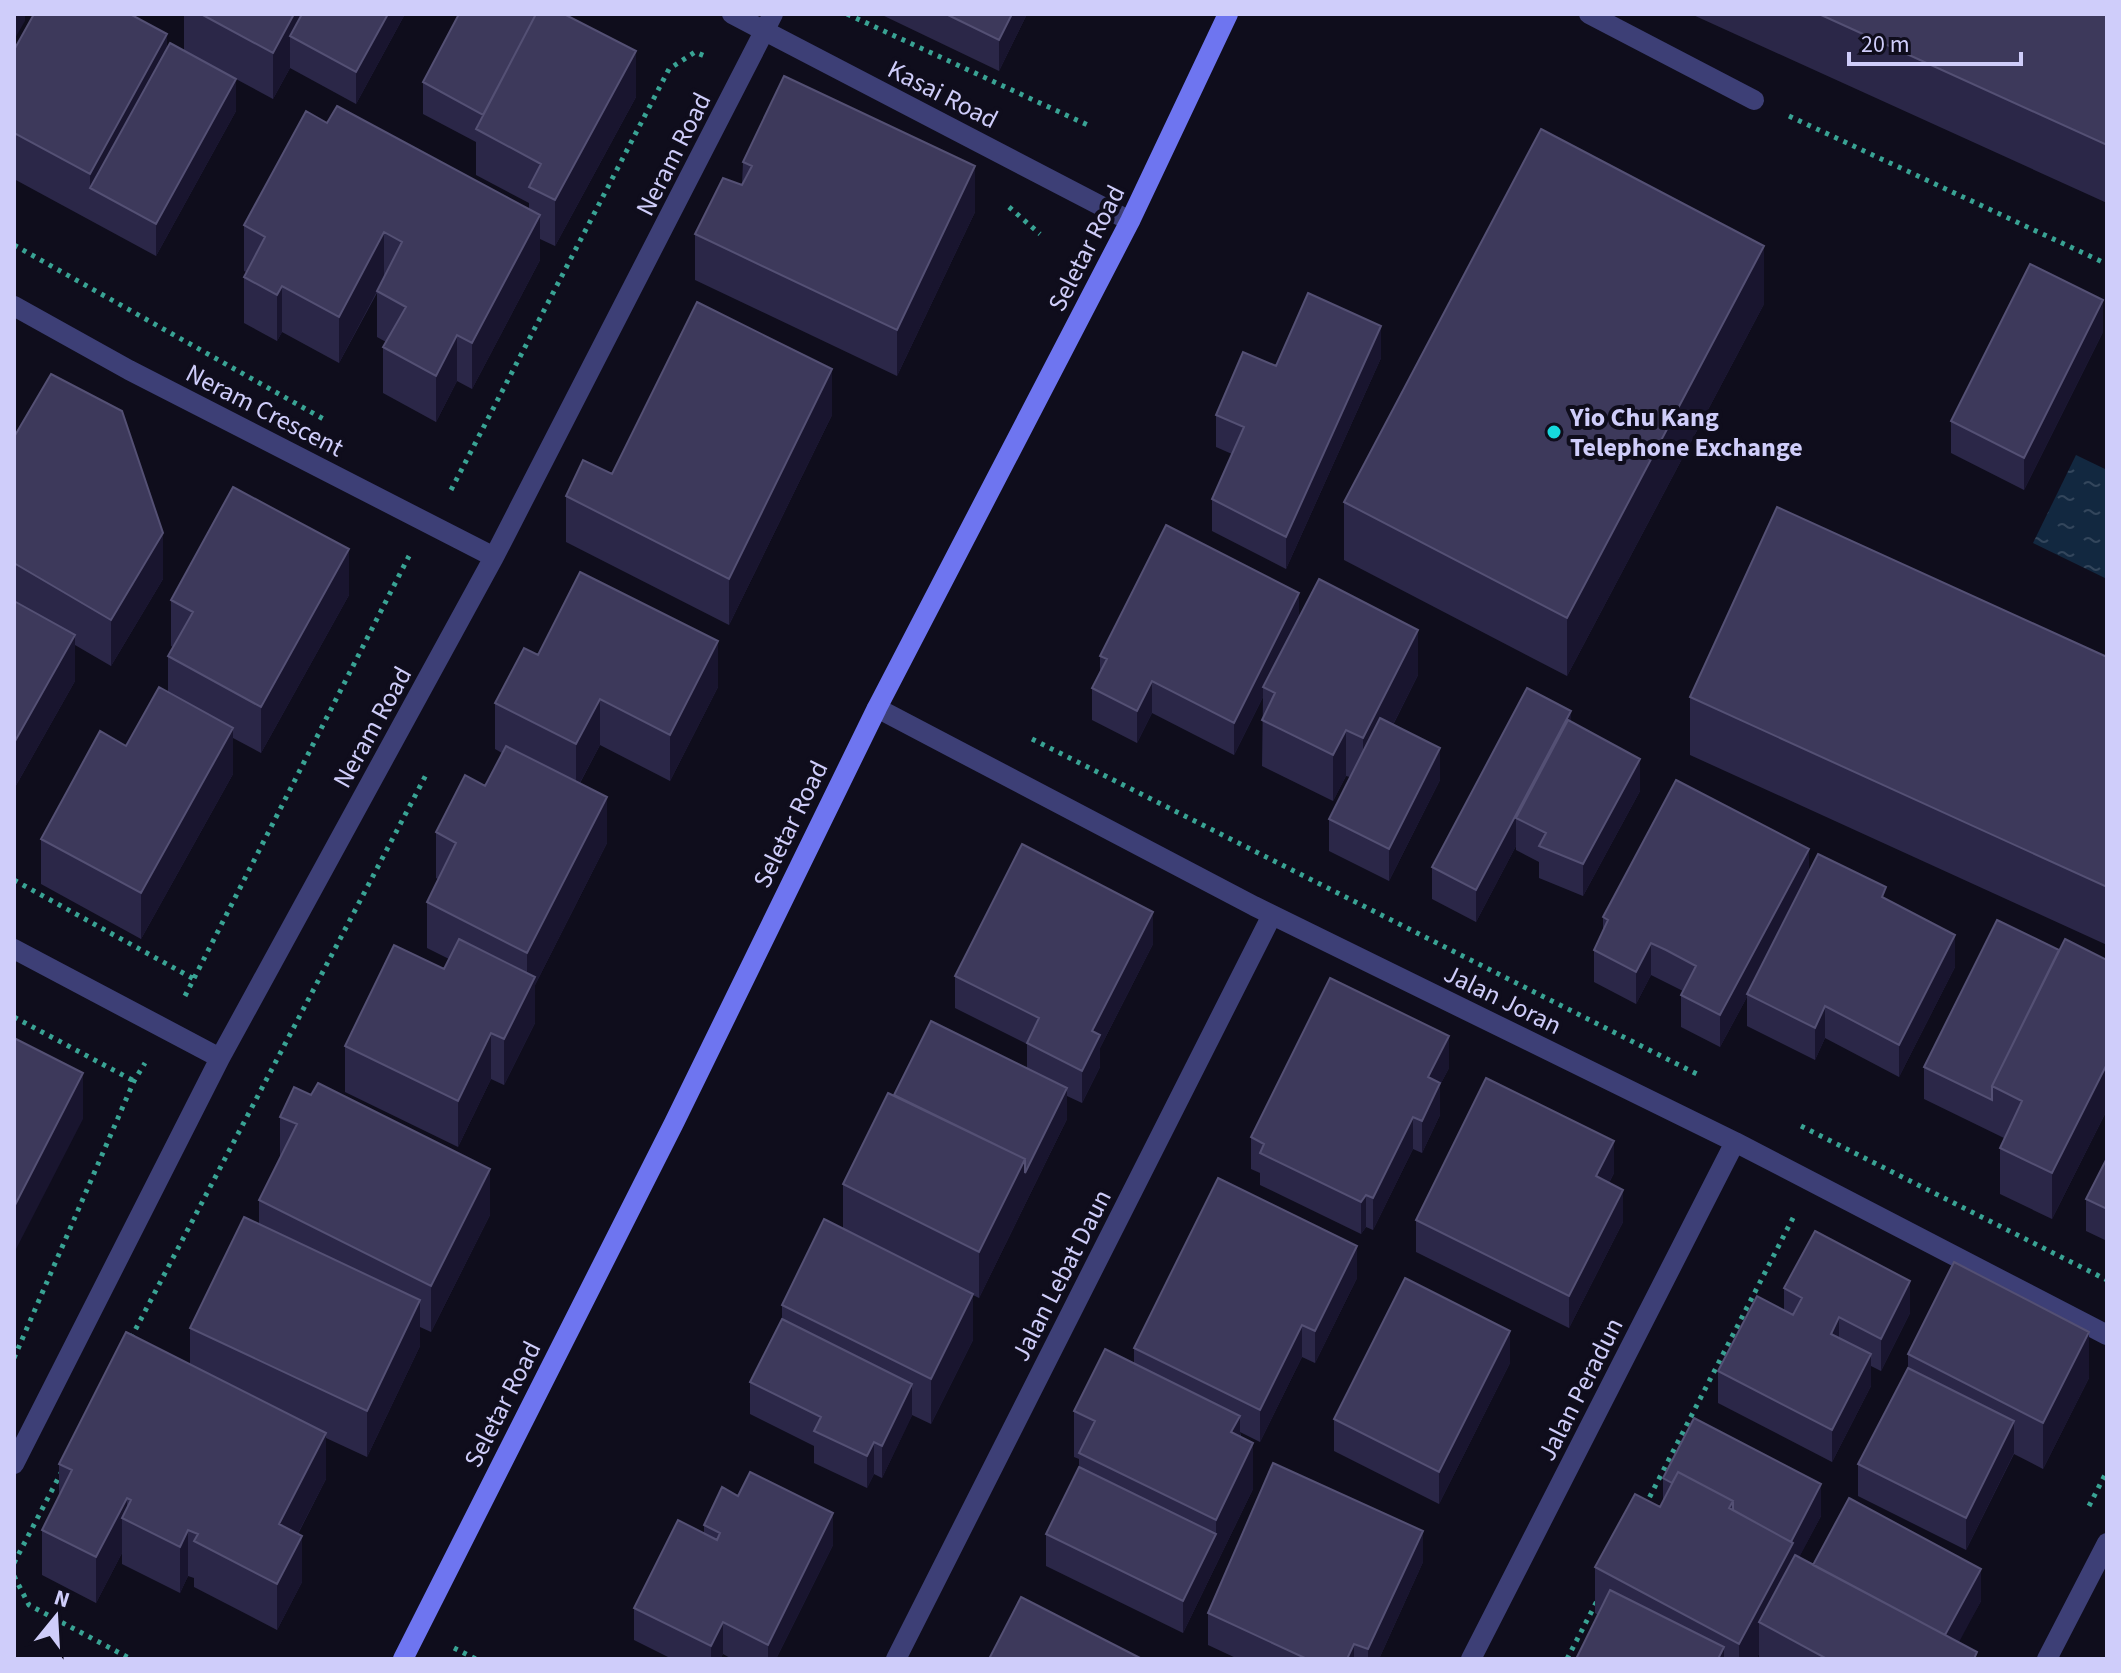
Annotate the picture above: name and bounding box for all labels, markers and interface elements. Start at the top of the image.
scale bar [1849,16,2021,66]
text: 20 m [1861,27,1910,62]
street label: Kasai Road [881,51,1004,138]
street label: Neram Road [627,86,720,222]
street label: Seletar Road [1039,179,1134,318]
street label: Neram Crescent [179,355,350,466]
place label: Yio Chu Kang Telephone Exchange [1569,399,1803,466]
marker: Yio Chu Kang Telephone Exchange [1545,423,1563,441]
street label: Neram Road [324,660,421,795]
street label: Seletar Road [744,754,837,894]
street label: Jalan Joran [1438,955,1568,1044]
street label: Jalan Lebat Daun [1002,1183,1121,1367]
street label: Jalan Peradun [1529,1311,1632,1467]
street label: Seletar Road [455,1335,550,1474]
north arrow [16,1577,96,1657]
text: N [50,1581,74,1616]

